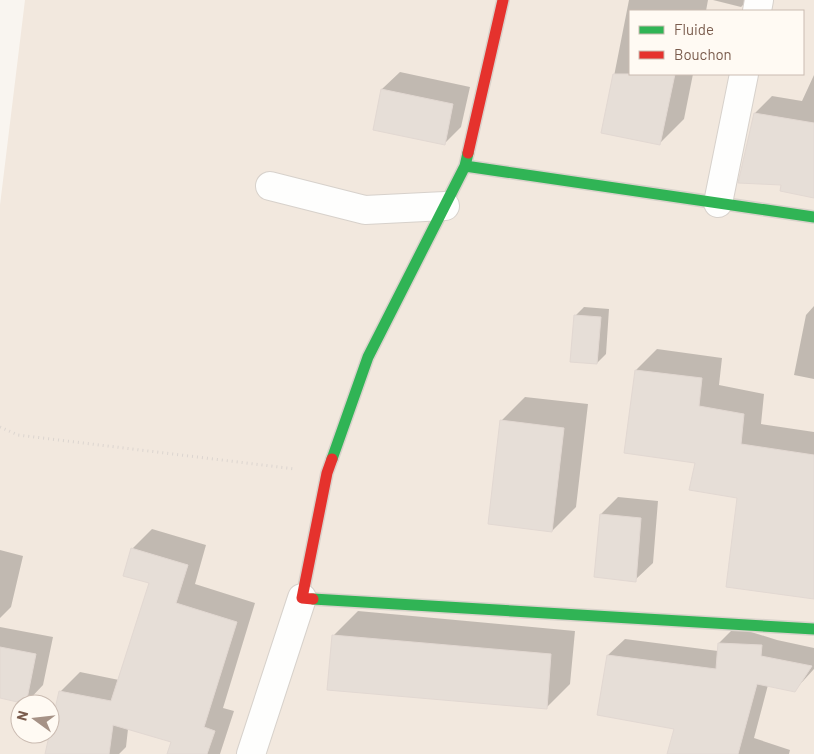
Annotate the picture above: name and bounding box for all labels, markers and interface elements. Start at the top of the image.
legend [629,10,804,75]
text: Fluide [674,20,714,38]
text: Bouchon [674,45,732,63]
north arrow [10,694,60,744]
text: N [13,709,31,722]

